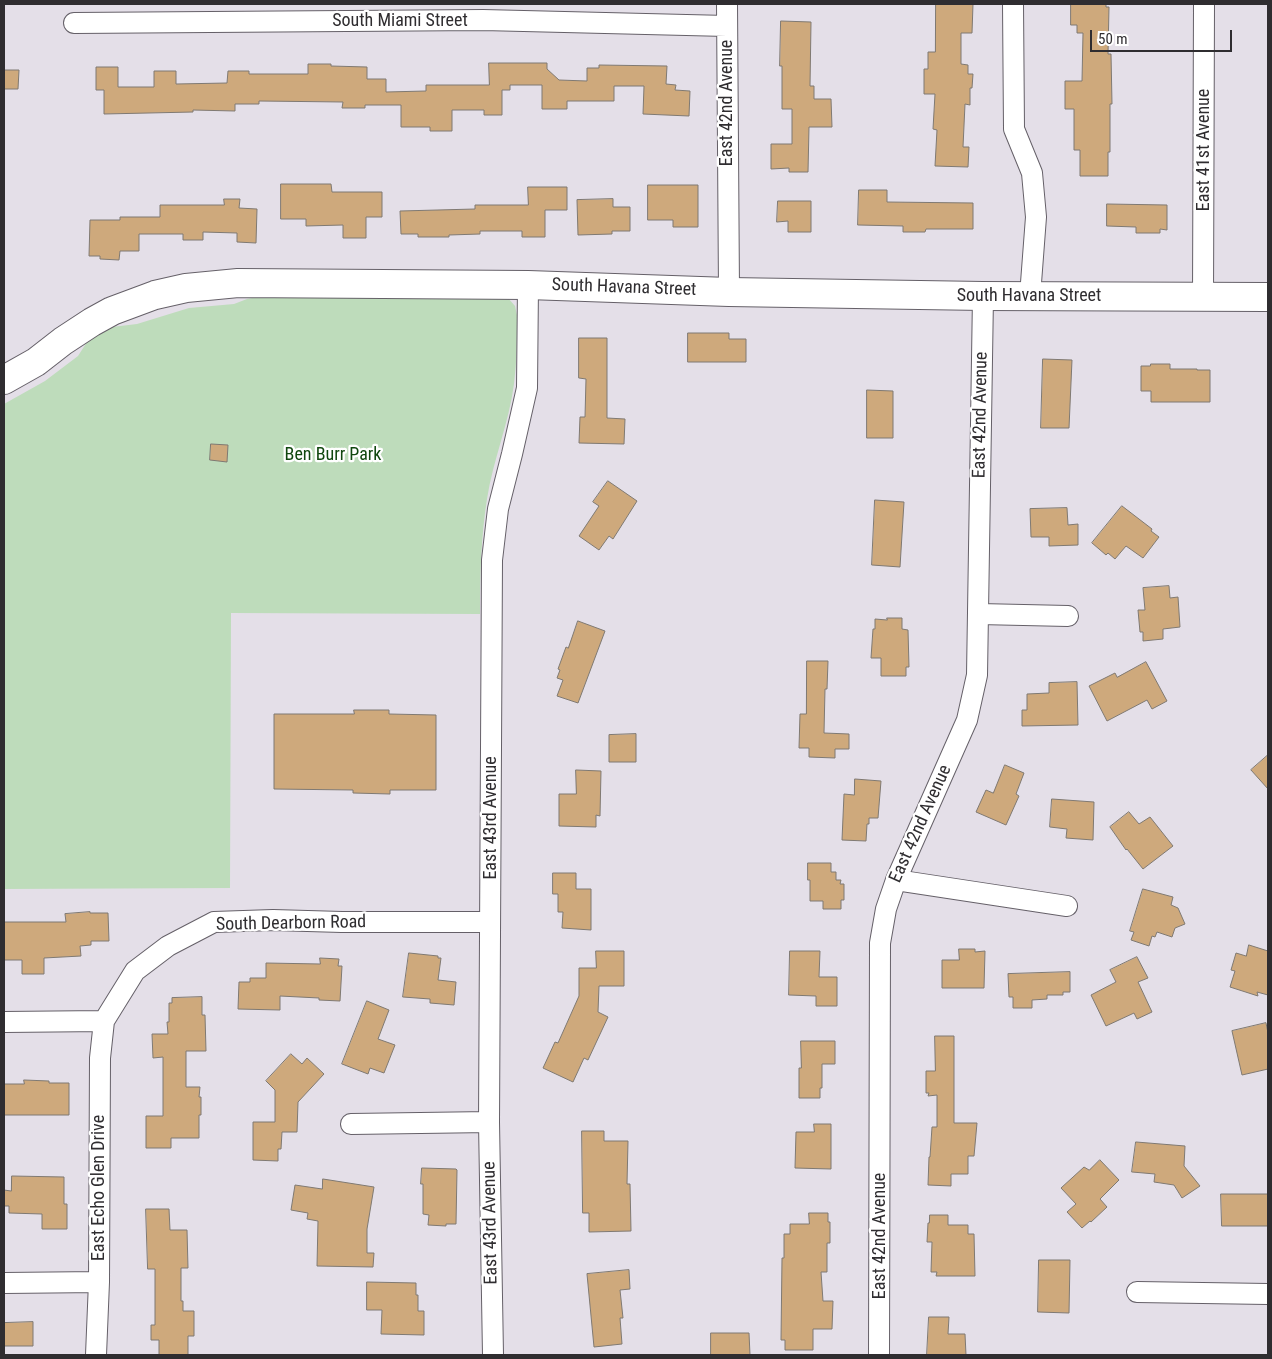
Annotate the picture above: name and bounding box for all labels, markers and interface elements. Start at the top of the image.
street label: South Miami Street [332,10,468,32]
scale bar [1092,20,1234,52]
text: 50 m [1098,30,1128,48]
street label: East 42nd Avenue [716,40,738,166]
street label: East 41st Avenue [1193,89,1215,211]
street label: South Havana Street [551,275,697,301]
street label: South Havana Street [957,285,1101,307]
street label: East 42nd Avenue [969,352,993,478]
park label: Ben Burr Park [285,444,381,466]
street label: East 43rd Avenue [480,756,502,880]
street label: East 42nd Avenue [885,762,957,886]
street label: South Dearborn Road [216,912,366,936]
street label: East Echo Glen Drive [88,1115,110,1261]
street label: East 43rd Avenue [479,1161,503,1285]
street label: East 42nd Avenue [869,1173,891,1299]

